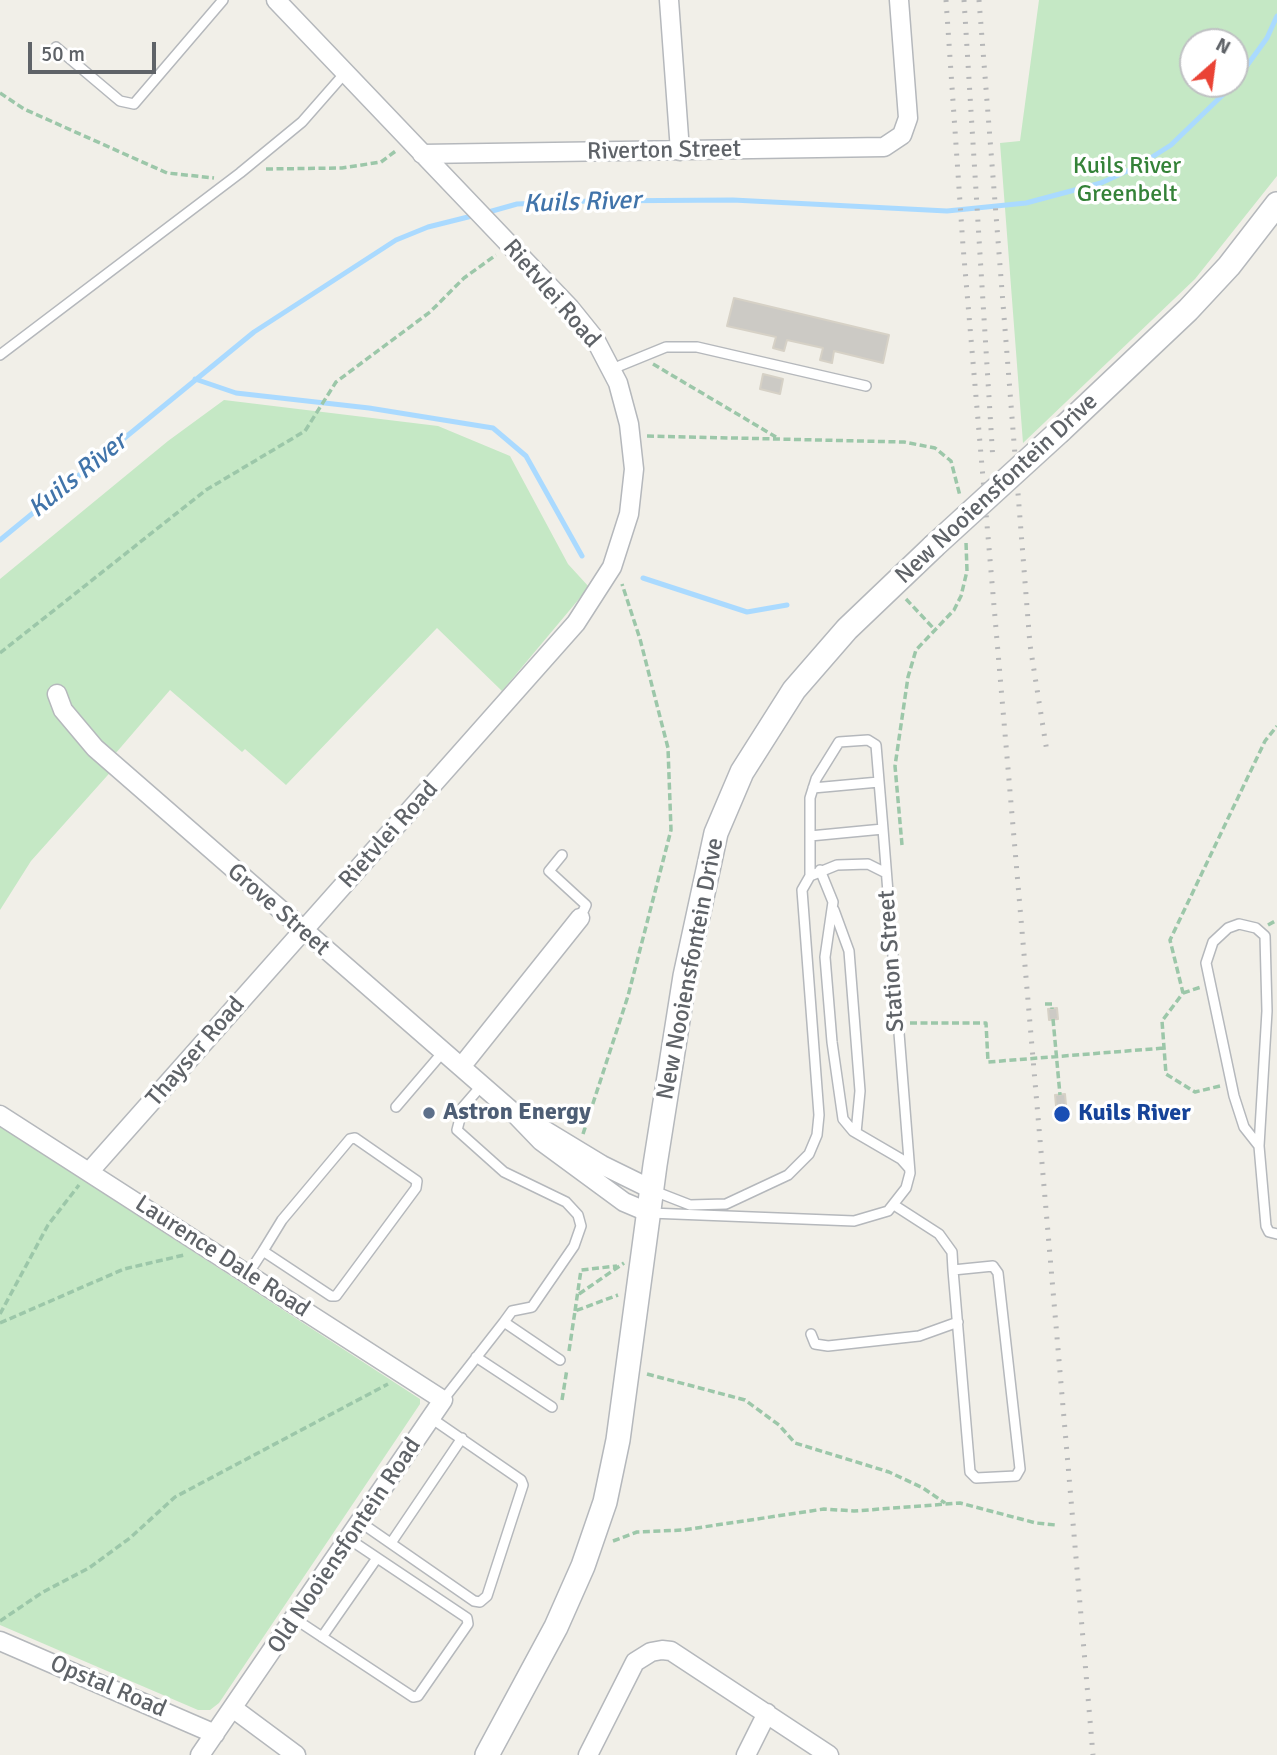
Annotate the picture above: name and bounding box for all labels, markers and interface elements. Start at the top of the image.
scale bar [32,28,159,72]
north arrow [1179,28,1249,98]
text: N [1211,33,1234,60]
text: 50 m [41,41,85,67]
street label: Riverton Street [587,135,741,167]
park label: Kuils River Greenbelt [1073,153,1181,209]
water label: Kuils River [523,185,641,221]
street label: Rietvlei Road [496,234,606,354]
street label: New Nooiensfontein Drive [890,388,1104,590]
water label: Kuils River [23,427,133,525]
street label: Rietvlei Road [333,775,445,895]
street label: New Nooiensfontein Drive [651,836,731,1102]
street label: Grove Street [221,858,335,962]
street label: Station Street [873,889,911,1033]
street label: Thayser Road [141,991,251,1113]
place label: Astron Energy [443,1099,591,1127]
place label: Kuils River [1078,1100,1191,1128]
marker: Kuils River [1052,1104,1072,1124]
marker: Astron Energy [421,1105,437,1121]
street label: Laurence Dale Road [129,1190,315,1324]
street label: Old Nooiensfontein Road [262,1433,428,1659]
street label: Opstal Road [46,1650,170,1724]

